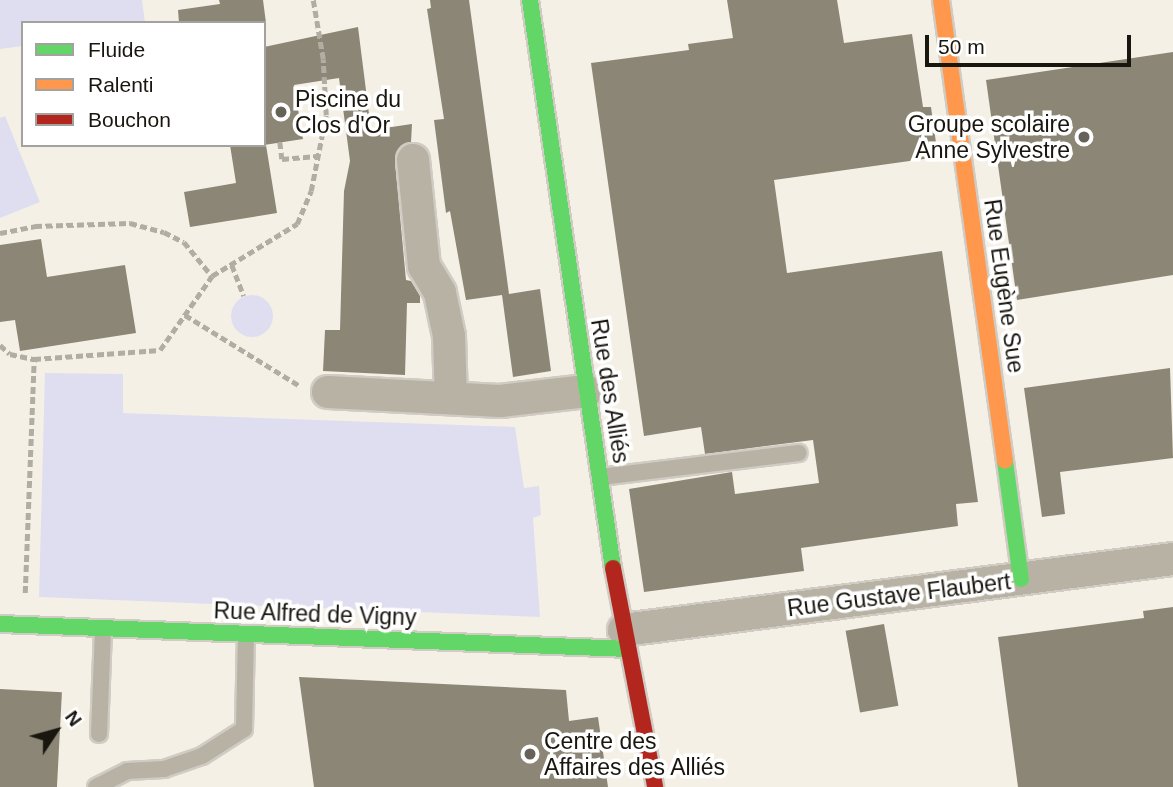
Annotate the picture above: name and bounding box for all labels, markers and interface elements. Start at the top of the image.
legend [21,21,266,147]
scale bar [928,21,1134,65]
text: 50 m [938,35,985,58]
text: Fluide [88,38,145,61]
text: Ralenti [88,73,153,96]
place label: Piscine du Clos d'Or [295,85,401,139]
marker: Piscine du Clos d'Or [273,104,289,120]
text: Bouchon [88,108,171,131]
place label: Groupe scolaire Anne Sylvestre [908,110,1070,164]
marker: Groupe scolaire Anne Sylvestre [1076,129,1092,145]
street label: Rue Eugène Sue [978,197,1030,375]
street label: Rue des Alliés [585,316,635,466]
street label: Rue Gustave Flaubert [786,568,1012,622]
street label: Rue Alfred de Vigny [213,597,417,631]
north arrow [21,696,91,766]
text: N [61,707,86,730]
place label: Centre des Affaires des Alliés [544,727,726,781]
marker: Centre des Affaires des Alliés [522,746,538,762]

